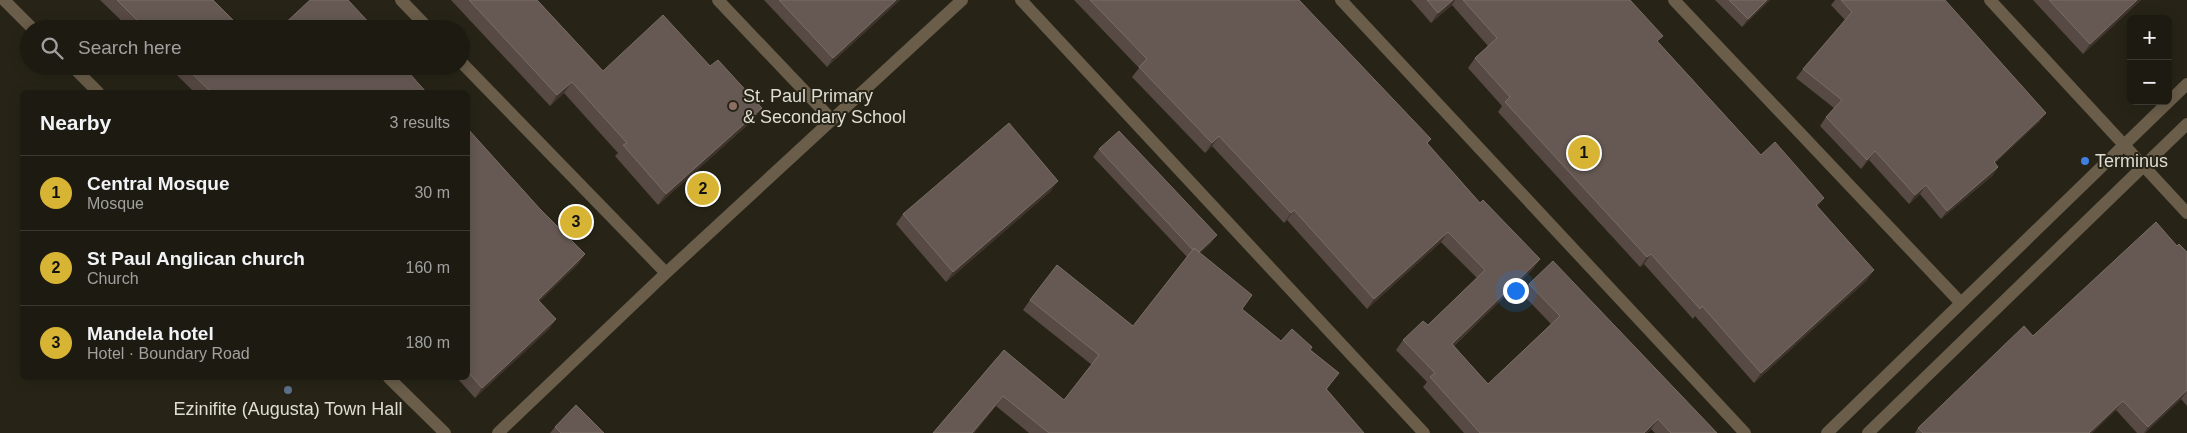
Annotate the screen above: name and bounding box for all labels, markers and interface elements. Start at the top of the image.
map controls [2127,15,2172,105]
button: + [2127,15,2172,60]
search box [20,20,470,75]
icon: search [38,34,66,62]
text: Search here [78,37,182,58]
button: − [2127,60,2172,105]
place label: St. Paul Primary & Secondary School [743,86,906,127]
marker: St. Paul Primary & Secondary School [727,100,739,112]
text: Nearby [40,111,111,134]
text: 3 results [390,114,450,131]
pin: 1 [1568,134,1600,172]
place label: Terminus [2095,151,2168,171]
marker: Terminus [2079,155,2091,167]
pin: 2 [687,170,719,208]
text: Central Mosque [87,173,230,194]
text: 1 [52,184,60,201]
text: 30 m [414,184,450,201]
text: Mosque [87,195,144,212]
pin: 3 [560,203,592,241]
text: St Paul Anglican church [87,248,305,269]
text: 2 [52,259,60,276]
text: 160 m [406,259,450,276]
text: Church [87,270,139,287]
your location [1503,278,1529,304]
text: Mandela hotel [87,323,214,344]
text: 3 [52,334,60,351]
text: 180 m [406,334,450,351]
text: Hotel · Boundary Road [87,345,250,362]
marker: Ezinifite (Augusta) Town Hall [282,384,294,396]
place label: Ezinifite (Augusta) Town Hall [174,399,402,419]

